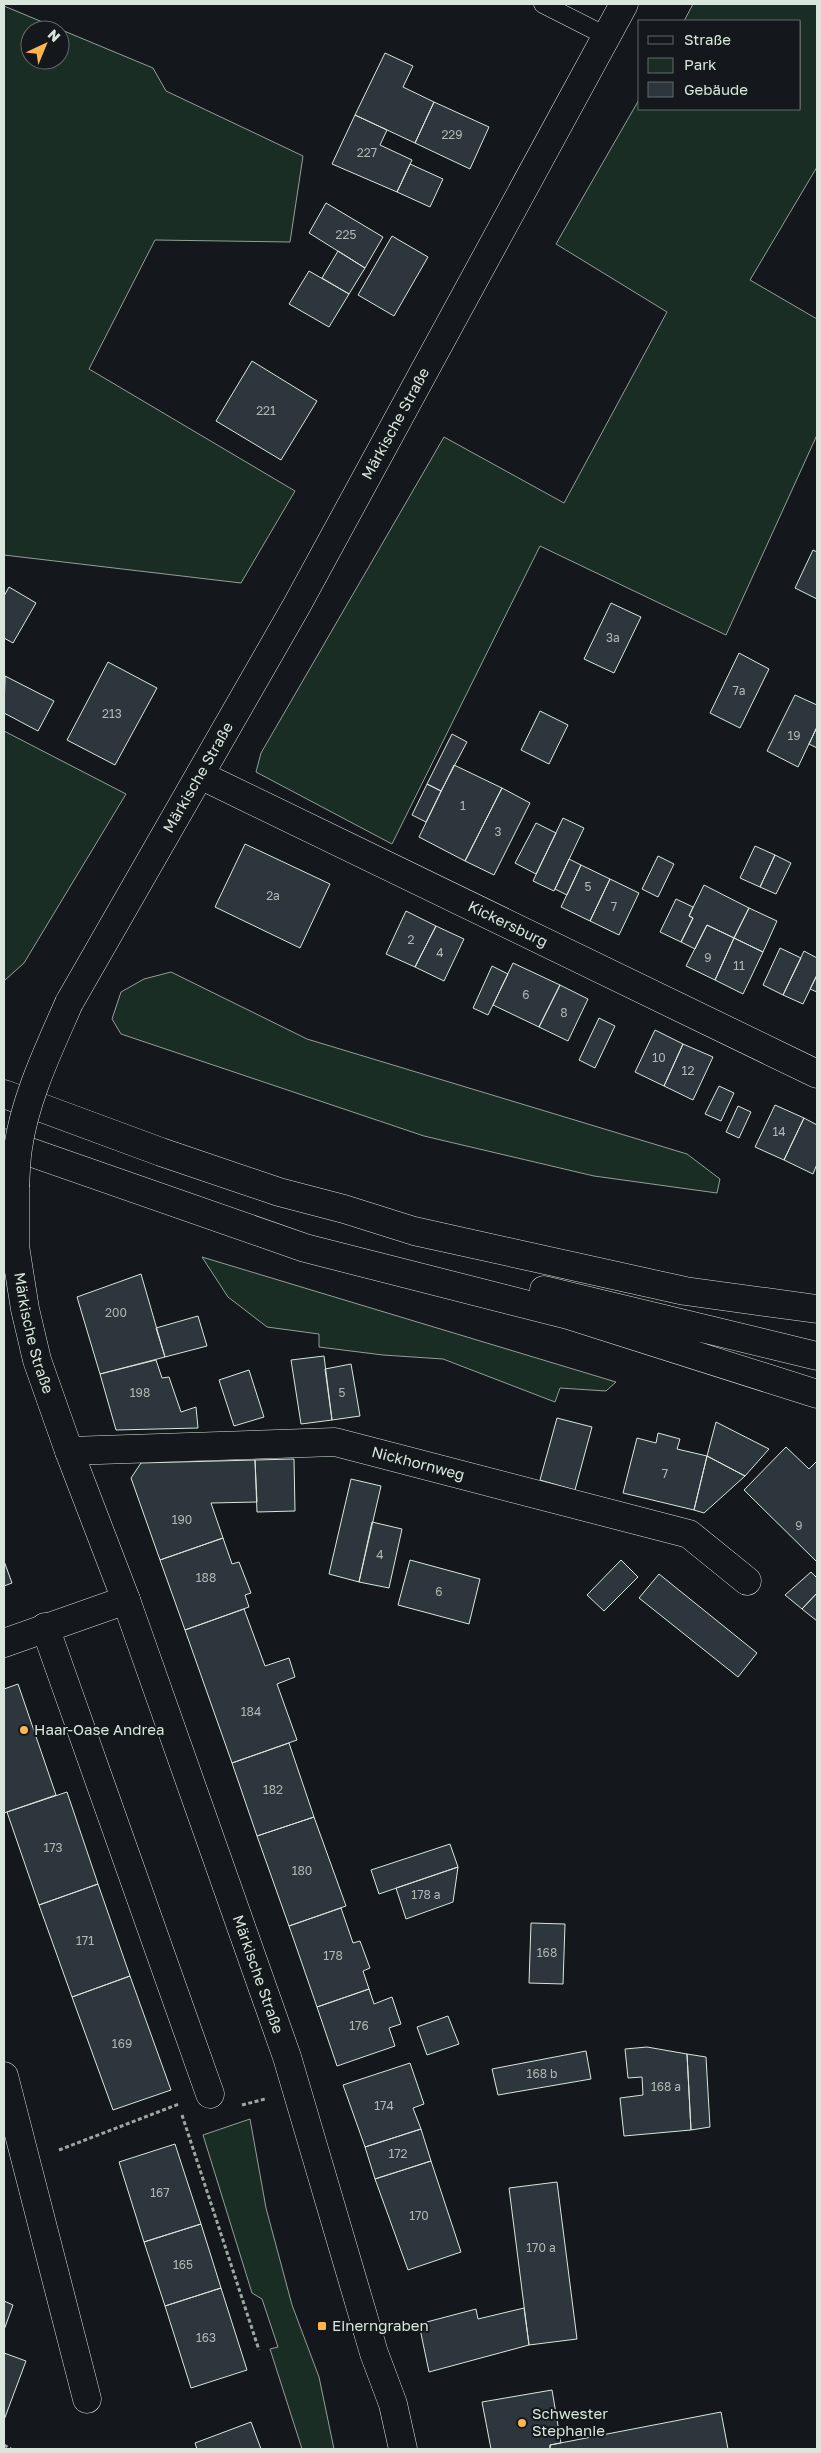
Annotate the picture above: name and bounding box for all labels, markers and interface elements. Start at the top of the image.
north arrow [20,20,70,70]
legend [638,20,801,110]
text: N [45,25,64,45]
text: Straße [684,30,731,48]
text: Park [684,55,717,73]
text: Gebäude [684,80,748,98]
house number: 229 [441,127,463,142]
house number: 227 [357,145,377,160]
house number: 225 [336,227,356,242]
street label: Märkische Straße [357,364,433,482]
house number: 221 [256,403,276,418]
house number: 3a [606,630,620,645]
house number: 7a [732,683,746,698]
house number: 213 [102,706,122,721]
street label: Märkische Straße [159,718,236,835]
house number: 19 [787,728,801,743]
house number: 1 [460,798,466,813]
house number: 3 [494,824,502,839]
house number: 5 [585,879,592,894]
house number: 2a [266,888,280,903]
street label: Kickersburg [465,896,551,950]
house number: 7 [611,899,617,914]
house number: 2 [408,932,415,947]
house number: 4 [436,945,444,960]
house number: 9 [704,950,712,965]
house number: 11 [733,958,745,973]
house number: 6 [522,987,530,1002]
house number: 8 [560,1005,568,1020]
house number: 10 [652,1050,666,1065]
house number: 12 [682,1063,694,1078]
house number: 14 [772,1124,786,1139]
street label: Märkische Straße [11,1271,58,1396]
house number: 200 [105,1305,127,1320]
house number: 198 [130,1385,150,1400]
house number: 5 [339,1385,346,1400]
street label: Nickhornweg [370,1442,467,1483]
house number: 7 [662,1466,668,1481]
house number: 190 [172,1512,192,1527]
house number: 9 [795,1518,803,1533]
house number: 4 [376,1547,384,1562]
house number: 188 [196,1570,216,1585]
house number: 6 [435,1584,443,1599]
house number: 184 [241,1704,261,1719]
place label: Haar-Oase Andrea [34,1720,164,1738]
marker: Haar-Oase Andrea [18,1724,30,1736]
house number: 182 [263,1782,283,1797]
house number: 173 [43,1840,63,1855]
house number: 180 [292,1863,312,1878]
house number: 178 a [411,1887,441,1902]
street label: Märkische Straße [230,1912,288,2036]
house number: 171 [76,1933,94,1948]
house number: 168 [537,1945,557,1960]
house number: 178 [323,1948,343,1963]
house number: 176 [349,2018,369,2033]
house number: 169 [112,2036,132,2051]
house number: 168 b [527,2066,557,2081]
house number: 168 a [651,2079,681,2094]
house number: 174 [374,2098,394,2113]
house number: 172 [388,2146,408,2161]
house number: 167 [150,2185,170,2200]
house number: 170 [409,2208,429,2223]
house number: 170 a [526,2240,556,2255]
house number: 165 [173,2257,193,2272]
place label: Einerngraben [332,2316,429,2334]
marker: Einerngraben [316,2320,328,2332]
house number: 163 [196,2330,216,2345]
place label: Schwester Stephanie [532,2404,608,2439]
marker: Schwester Stephanie [516,2417,528,2429]

